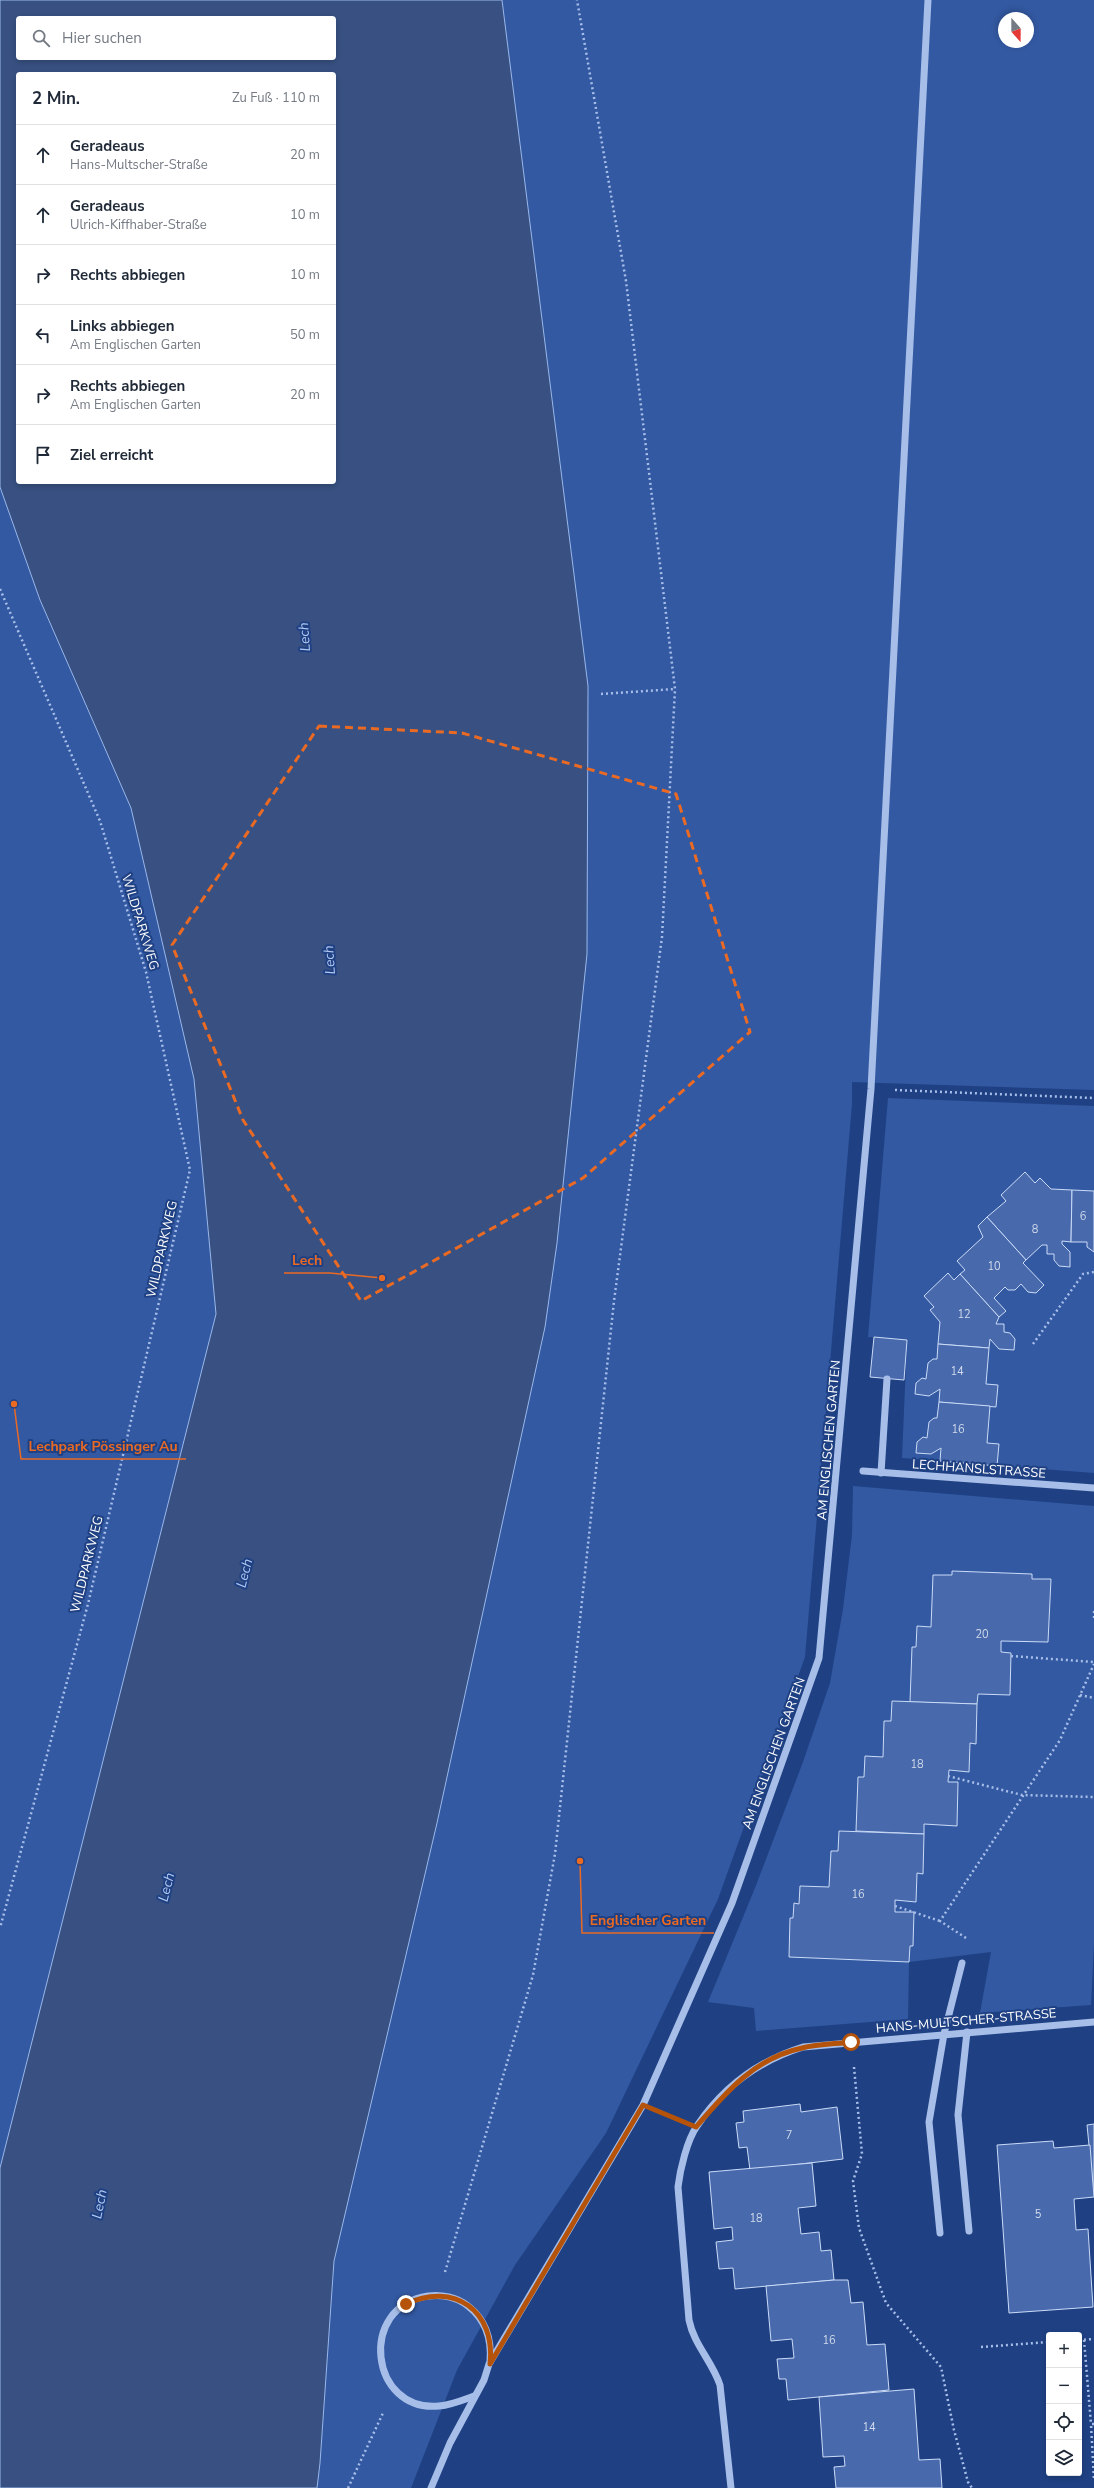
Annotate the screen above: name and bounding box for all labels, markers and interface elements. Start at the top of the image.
north arrow [998,12,1034,48]
search box [16,16,336,60]
icon: search [30,27,52,49]
text: Hier suchen [62,28,142,48]
text: 2 Min. [32,87,80,110]
text: Zu Fuß · 110 m [232,89,320,107]
text: Geradeaus [70,136,145,156]
icon: ahead [32,144,54,166]
text: 20 m [290,146,320,164]
text: Hans-Multscher-Straße [70,156,208,174]
text: Geradeaus [70,196,145,216]
icon: ahead [32,204,54,226]
text: 10 m [290,206,320,224]
text: Ulrich-Kiffhaber-Straße [70,216,207,234]
icon: right [32,264,54,286]
text: Rechts abbiegen [70,265,185,285]
text: 10 m [290,266,320,284]
text: Links abbiegen [70,316,174,336]
icon: left [32,324,54,346]
text: 50 m [290,326,320,344]
text: Am Englischen Garten [70,336,201,354]
text: Rechts abbiegen [70,376,185,396]
icon: right [32,384,54,406]
text: 20 m [290,386,320,404]
text: Am Englischen Garten [70,396,201,414]
icon: arrive [32,444,54,466]
text: Ziel erreicht [70,445,153,465]
water label: Lech [294,622,315,652]
street label: WILDPARKWEG [117,872,163,972]
water label: Lech [319,945,340,975]
street label: WILDPARKWEG [142,1199,182,1300]
house number: 6 [1080,1209,1087,1224]
house number: 8 [1032,1222,1039,1237]
callout: Lech [284,1247,330,1273]
text: Lech [292,1251,322,1270]
house number: 10 [987,1259,1001,1274]
house number: 12 [957,1307,971,1322]
street label: AM ENGLISCHEN GARTEN [813,1359,845,1521]
house number: 14 [950,1364,964,1379]
house number: 16 [951,1422,965,1437]
callout: Lechpark Pössinger Au [21,1433,186,1459]
text: Lechpark Pössinger Au [28,1437,178,1456]
street label: LECHHANSLSTRASSE [911,1455,1046,1483]
street label: WILDPARKWEG [66,1514,108,1614]
water label: Lech [232,1557,257,1590]
house number: 20 [975,1627,989,1642]
street label: AM ENGLISCHEN GARTEN [738,1675,810,1832]
house number: 18 [910,1757,924,1772]
water label: Lech [154,1871,179,1904]
house number: 16 [851,1887,865,1902]
callout: Englischer Garten [582,1907,714,1933]
text: Englischer Garten [590,1911,706,1930]
street label: HANS-MULTSCHER-STRASSE [875,2004,1057,2038]
route start [842,2033,860,2051]
house number: 7 [786,2128,792,2143]
water label: Lech [87,2188,112,2220]
house number: 5 [1035,2207,1042,2222]
house number: 18 [749,2211,763,2226]
route end [397,2295,415,2313]
map controls [1046,2332,1082,2476]
button: + [1046,2332,1082,2368]
house number: 16 [822,2333,836,2348]
button: − [1046,2368,1082,2404]
button: locate [1046,2404,1082,2440]
house number: 14 [862,2420,876,2435]
button: layers [1046,2440,1082,2476]

